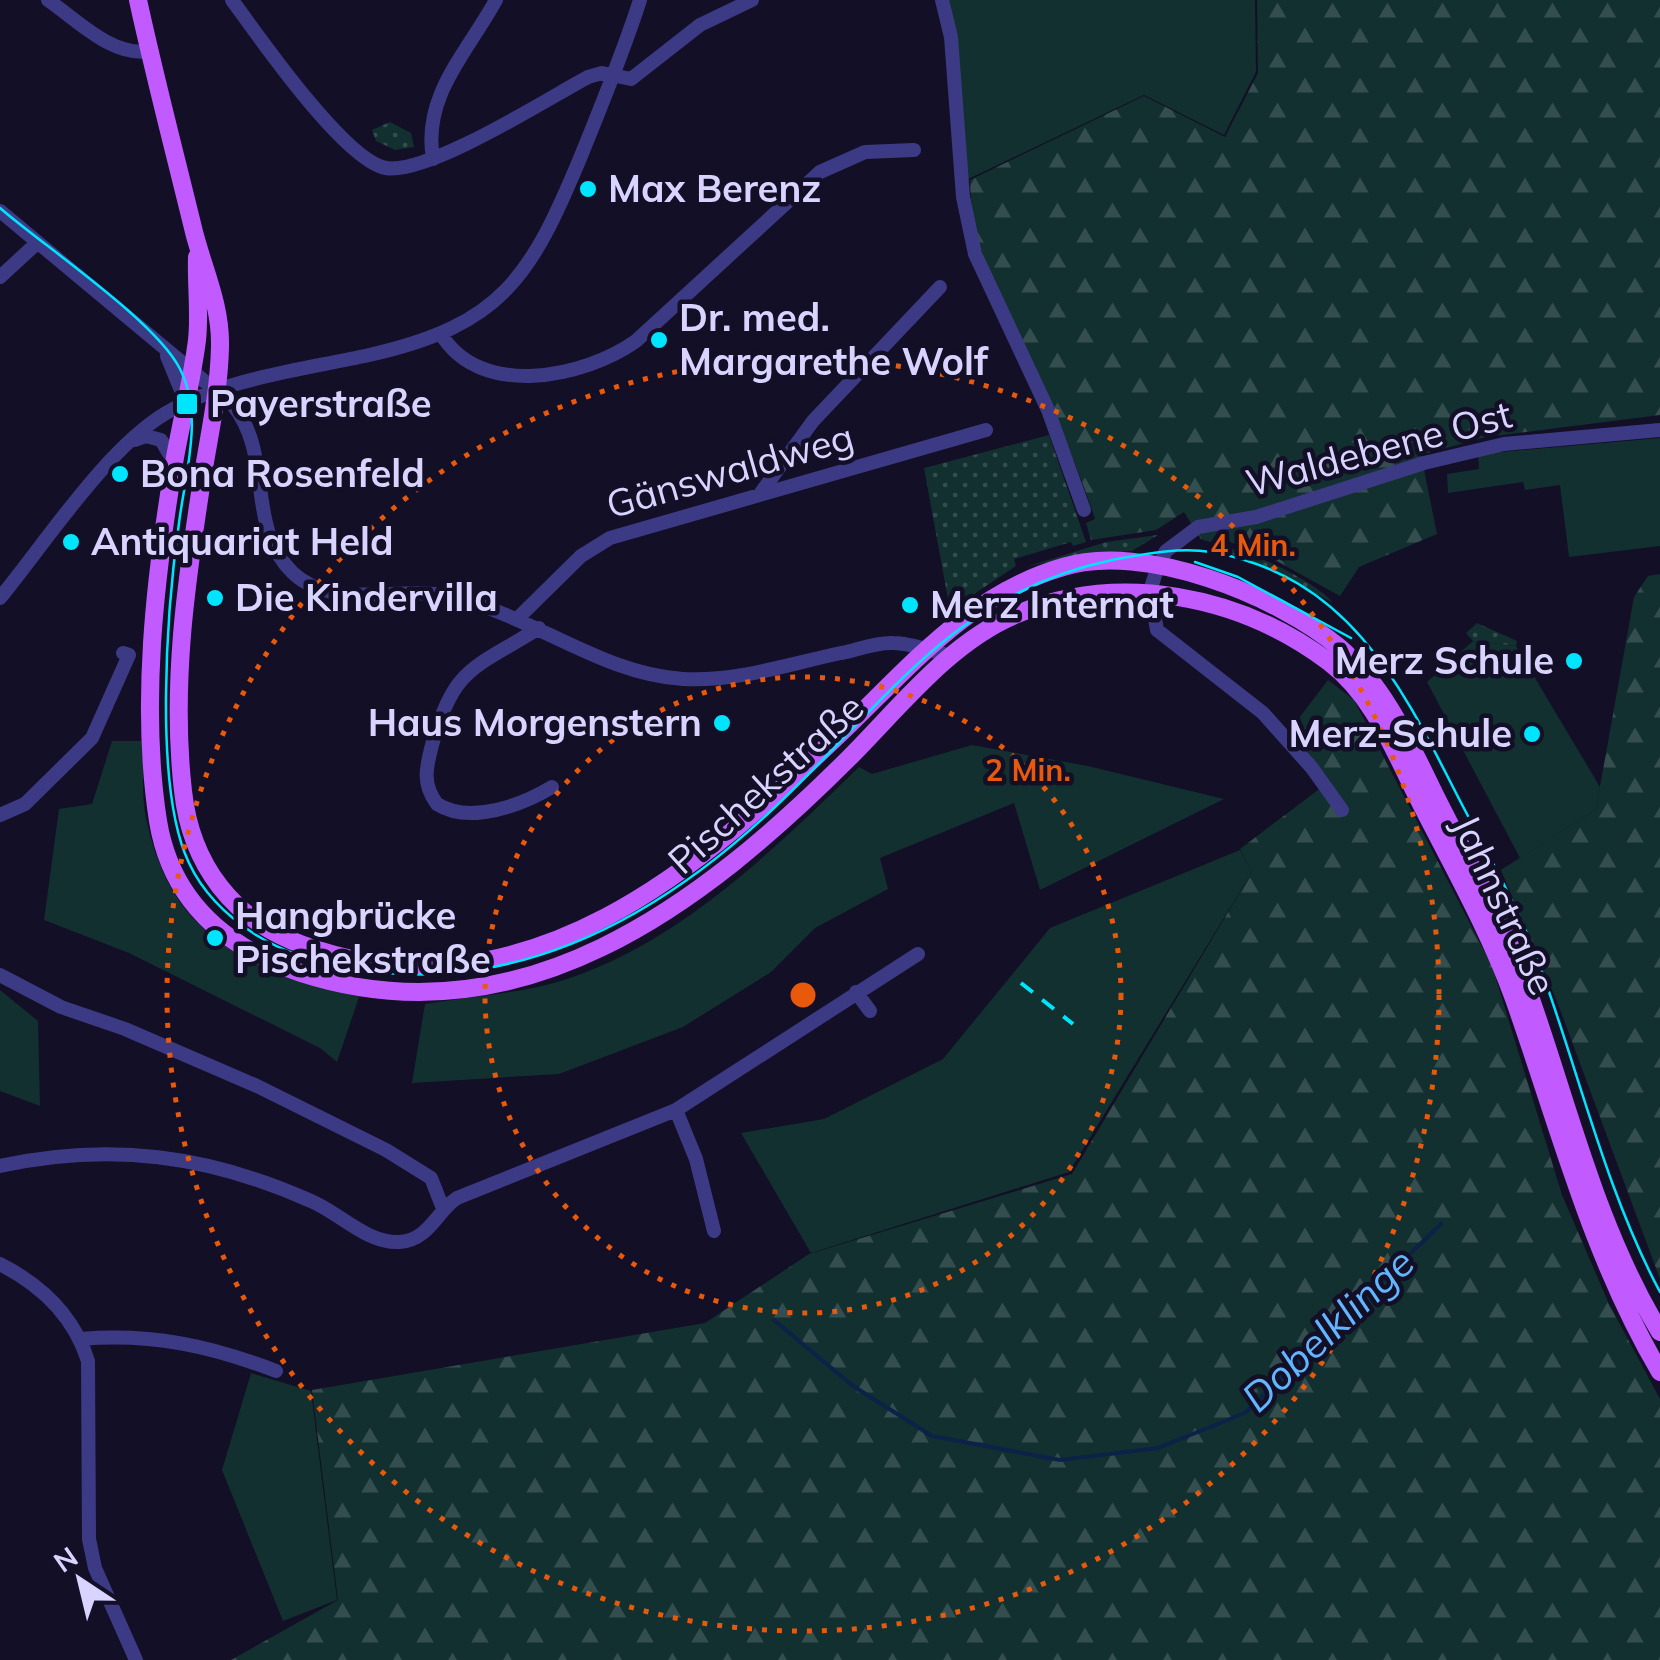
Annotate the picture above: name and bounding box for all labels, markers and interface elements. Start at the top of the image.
place label: Max Berenz [608,164,821,212]
marker: Max Berenz [577,178,599,200]
place label: Dr. med. Margarethe Wolf [679,293,989,385]
marker: Dr. med. Margarethe Wolf [648,329,670,351]
place label: Payerstraße [210,379,432,427]
street label: Waldebene Ost [1241,390,1517,507]
marker: Payerstraße [174,391,200,417]
street label: Gänswaldweg [601,412,859,528]
place label: Bona Rosenfeld [140,449,425,497]
marker: Bona Rosenfeld [109,463,131,485]
place label: Antiquariat Held [91,517,393,565]
text: 4 Min. [1210,526,1296,564]
marker: Antiquariat Held [60,531,82,553]
place label: Die Kindervilla [235,573,498,621]
place label: Merz Internat [930,580,1174,628]
marker: Die Kindervilla [204,587,226,609]
marker: Merz Internat [899,594,921,616]
place label: Merz Schule [1335,636,1554,684]
marker: Merz Schule [1563,650,1585,672]
street label: Pischekstraße [658,683,873,884]
place label: Haus Morgenstern [368,698,702,746]
place label: Merz-Schule [1288,709,1512,757]
marker: Haus Morgenstern [711,712,733,734]
marker: Merz-Schule [1521,723,1543,745]
text: 2 Min. [985,751,1071,789]
street label: Jahnstraße [1442,807,1567,1002]
place label: Hangbrücke Pischekstraße [235,891,491,983]
marker: Hangbrücke Pischekstraße [204,927,226,949]
centre of rings [785,977,821,1013]
water label: Dobelklinge [1231,1237,1424,1422]
north arrow [30,1530,130,1630]
text: N [47,1539,84,1580]

